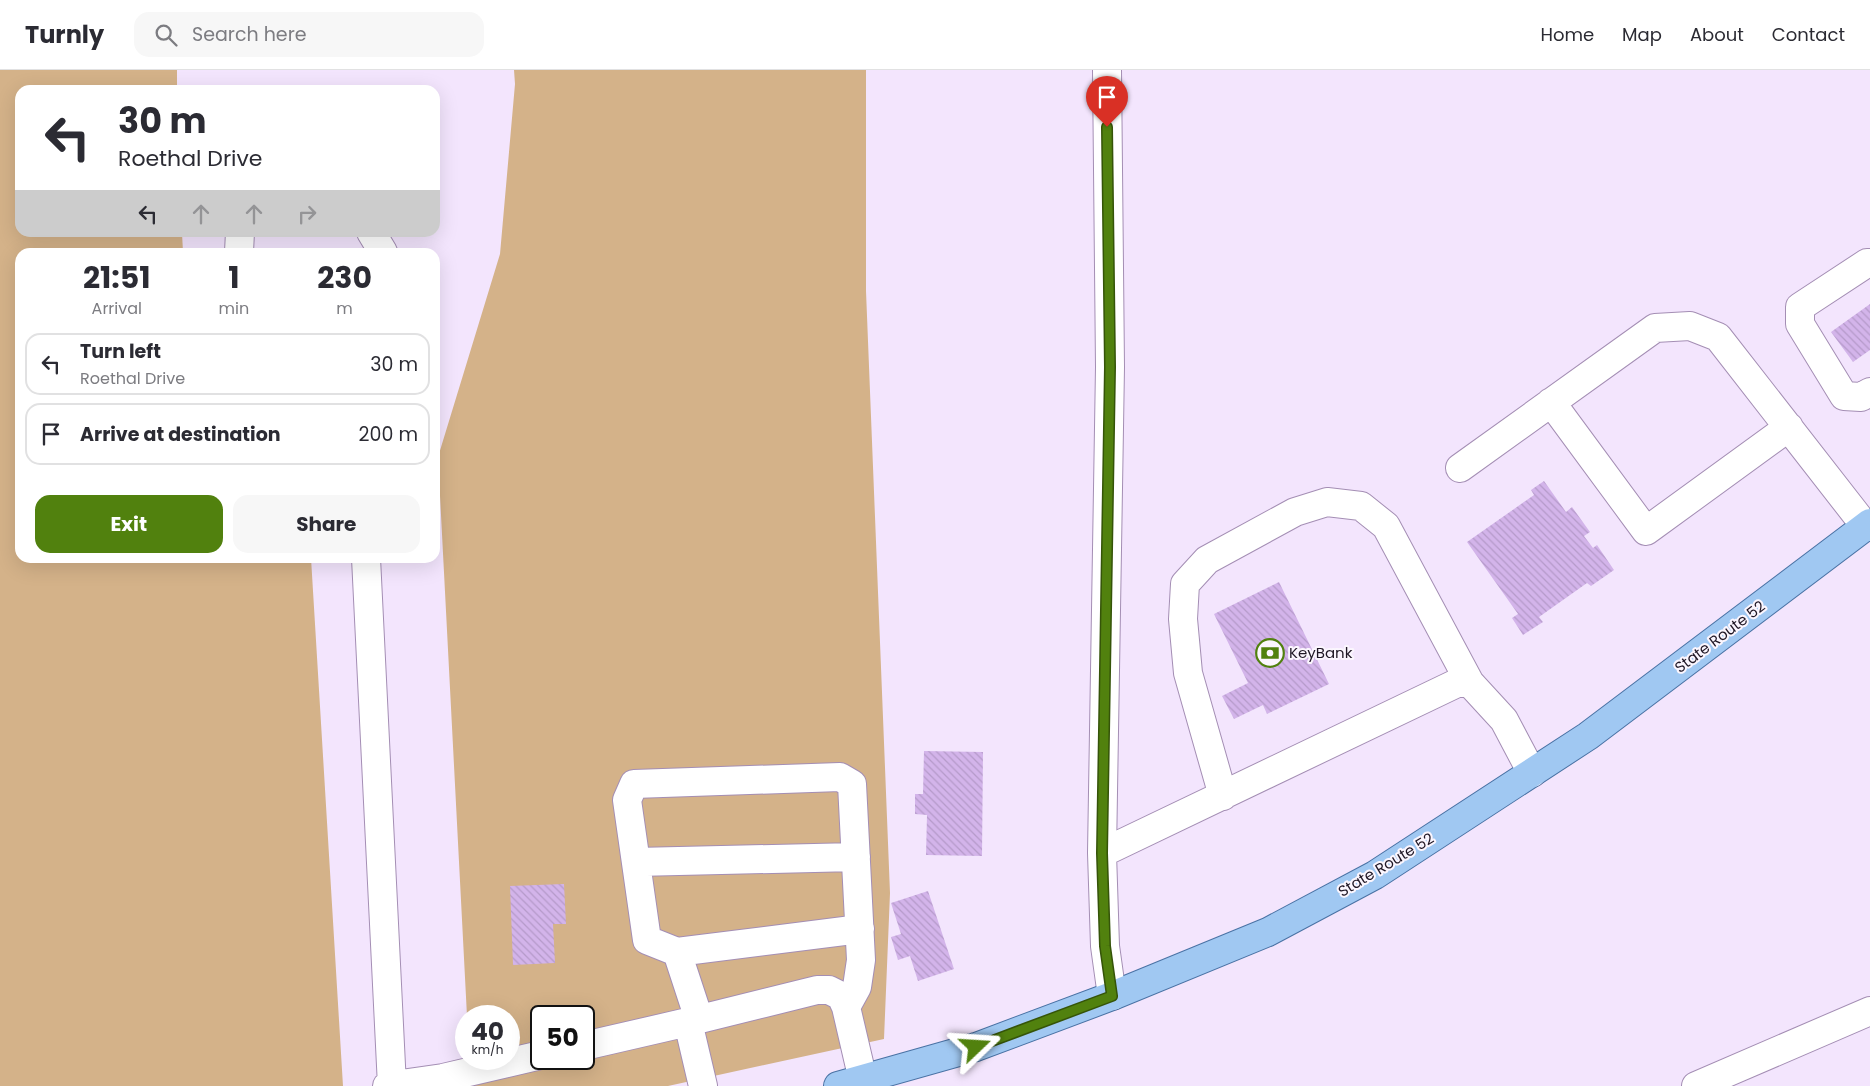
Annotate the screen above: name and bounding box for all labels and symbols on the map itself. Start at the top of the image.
pin [1086,76,1128,127]
street label: State Route 52 [1670,596,1769,678]
bank icon: KeyBank [1255,638,1285,668]
place label: KeyBank [1289,642,1353,663]
street label: State Route 52 [1334,828,1438,901]
speed limit sign: 50 [530,1005,595,1070]
position arrow [949,1020,1001,1072]

